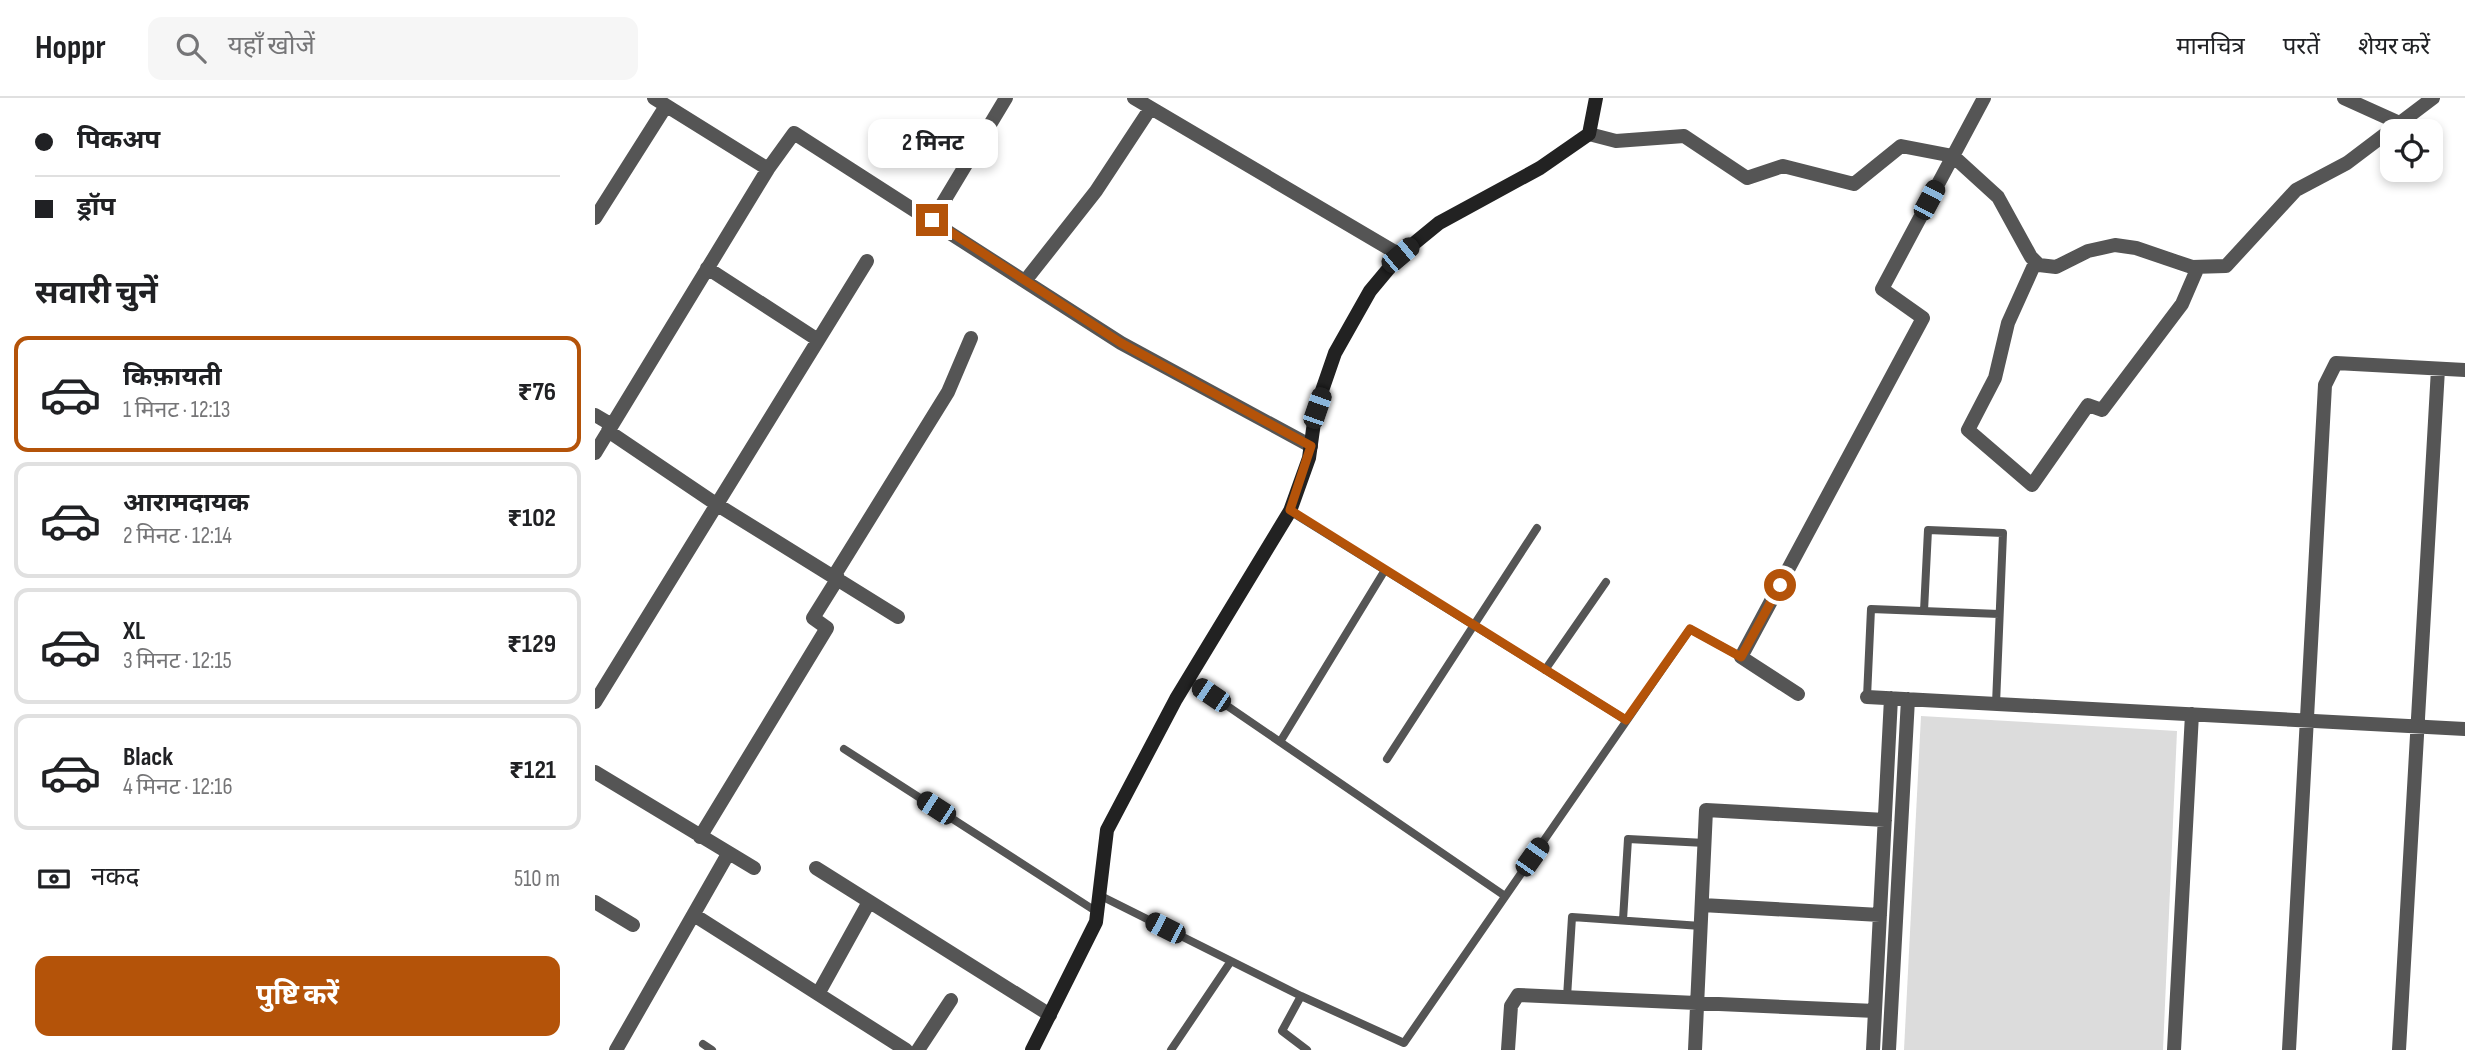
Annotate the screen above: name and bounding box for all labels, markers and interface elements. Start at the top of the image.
search box [148,17,638,80]
text: Hoppr [35,28,106,68]
icon: search [172,29,210,67]
text: यहाँ खोजें [228,31,315,62]
text: मानचित्र [2176,32,2245,61]
text: परतें [2283,32,2320,61]
text: शेयर करें [2358,32,2430,61]
callout: 2 मिनट [867,118,997,167]
map controls [2380,119,2443,182]
button: locate [2380,119,2443,182]
text: पिकअप [77,125,160,156]
text: 2 मिनट [902,129,964,157]
car [1910,177,1949,223]
text: ड्रॉप [77,192,115,223]
route end [916,204,948,236]
car [1378,233,1423,277]
text: सवारी चुनें [35,274,158,313]
text: किफ़ायती [123,362,222,393]
icon: car [39,363,102,426]
text: ₹76 [518,377,556,408]
car [1301,385,1334,431]
text: 1 मिनट · 12:13 [123,396,230,424]
text: आरामदायक [123,488,249,519]
icon: car [39,489,102,552]
text: ₹102 [507,503,556,534]
text: 2 मिनट · 12:14 [123,522,232,550]
route start [1764,569,1796,601]
icon: car [39,615,102,678]
text: XL [123,616,145,647]
text: ₹129 [507,629,556,660]
text: 3 मिनट · 12:15 [123,647,232,675]
car [1188,675,1235,715]
icon: car [39,741,102,804]
text: Black [123,742,173,773]
text: ₹121 [509,755,556,786]
text: 4 मिनट · 12:16 [123,773,232,801]
car [913,788,960,828]
car [1512,834,1553,880]
icon: cash [35,860,73,898]
text: नकद [91,862,139,893]
text: 510 m [514,865,560,893]
car [1142,909,1189,947]
button: पुष्टि करें [35,956,560,1036]

